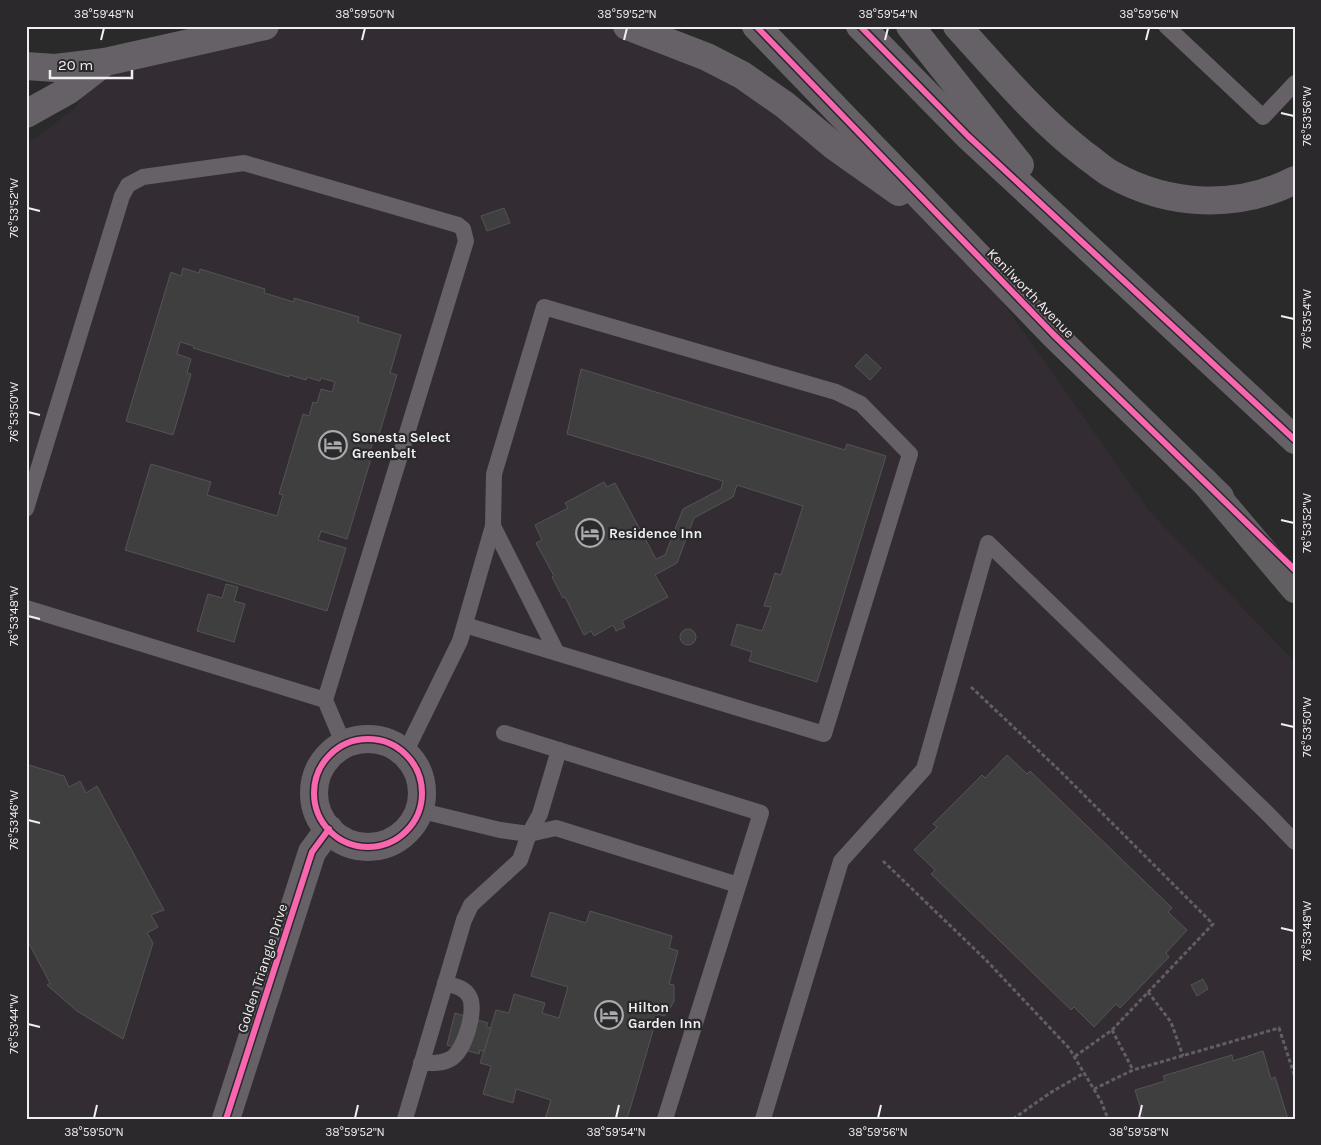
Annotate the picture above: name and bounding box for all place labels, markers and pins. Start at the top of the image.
place label: Sonesta Select Greenbelt [352,429,451,462]
hotel icon: Sonesta Select Greenbelt [318,430,348,460]
hotel icon: Residence Inn [575,518,605,548]
place label: Residence Inn [609,525,702,542]
place label: Hilton Garden Inn [628,999,701,1032]
hotel icon: Hilton Garden Inn [594,1000,624,1030]

